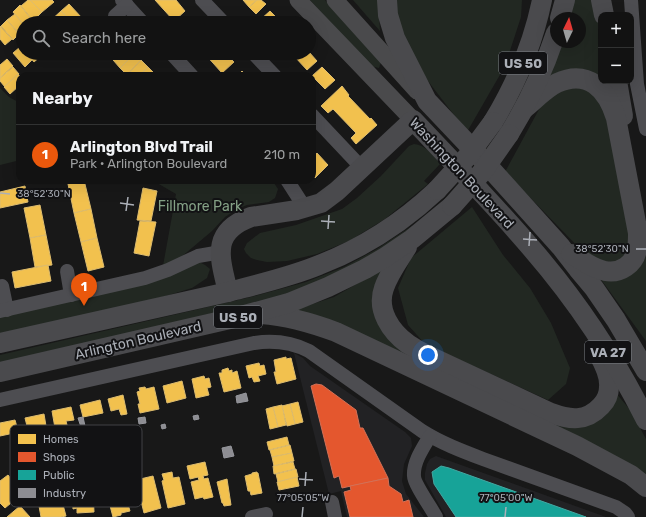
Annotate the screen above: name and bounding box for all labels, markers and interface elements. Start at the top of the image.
north arrow [550,12,586,48]
map controls [598,12,634,84]
button: + [598,12,634,48]
search box [16,16,316,60]
icon: search [30,27,52,49]
text: Search here [62,29,146,47]
button: − [598,48,634,84]
road number: US 50 [499,52,547,74]
text: Nearby [32,88,93,108]
street label: Washington Boulevard [406,114,517,232]
text: Arlington Blvd Trail [70,138,213,156]
text: 1 [42,147,48,162]
text: 210 m [264,147,300,162]
text: Park · Arlington Boulevard [70,156,227,171]
text: 38°52'30"N [17,188,71,200]
park label: Fillmore Park [158,198,243,215]
text: 38°52'30"N [575,243,629,255]
pin: 1 [71,273,97,306]
road number: US 50 [214,306,262,328]
street label: Arlington Boulevard [73,318,203,363]
road number: VA 27 [585,341,631,363]
your location [418,345,438,365]
legend [10,425,142,507]
text: Homes [43,433,79,446]
text: Shops [43,451,75,464]
text: Public [43,469,75,482]
text: Industry [43,487,86,500]
text: 77°05'05"W [277,492,329,504]
text: 77°05'00"W [479,492,533,504]

